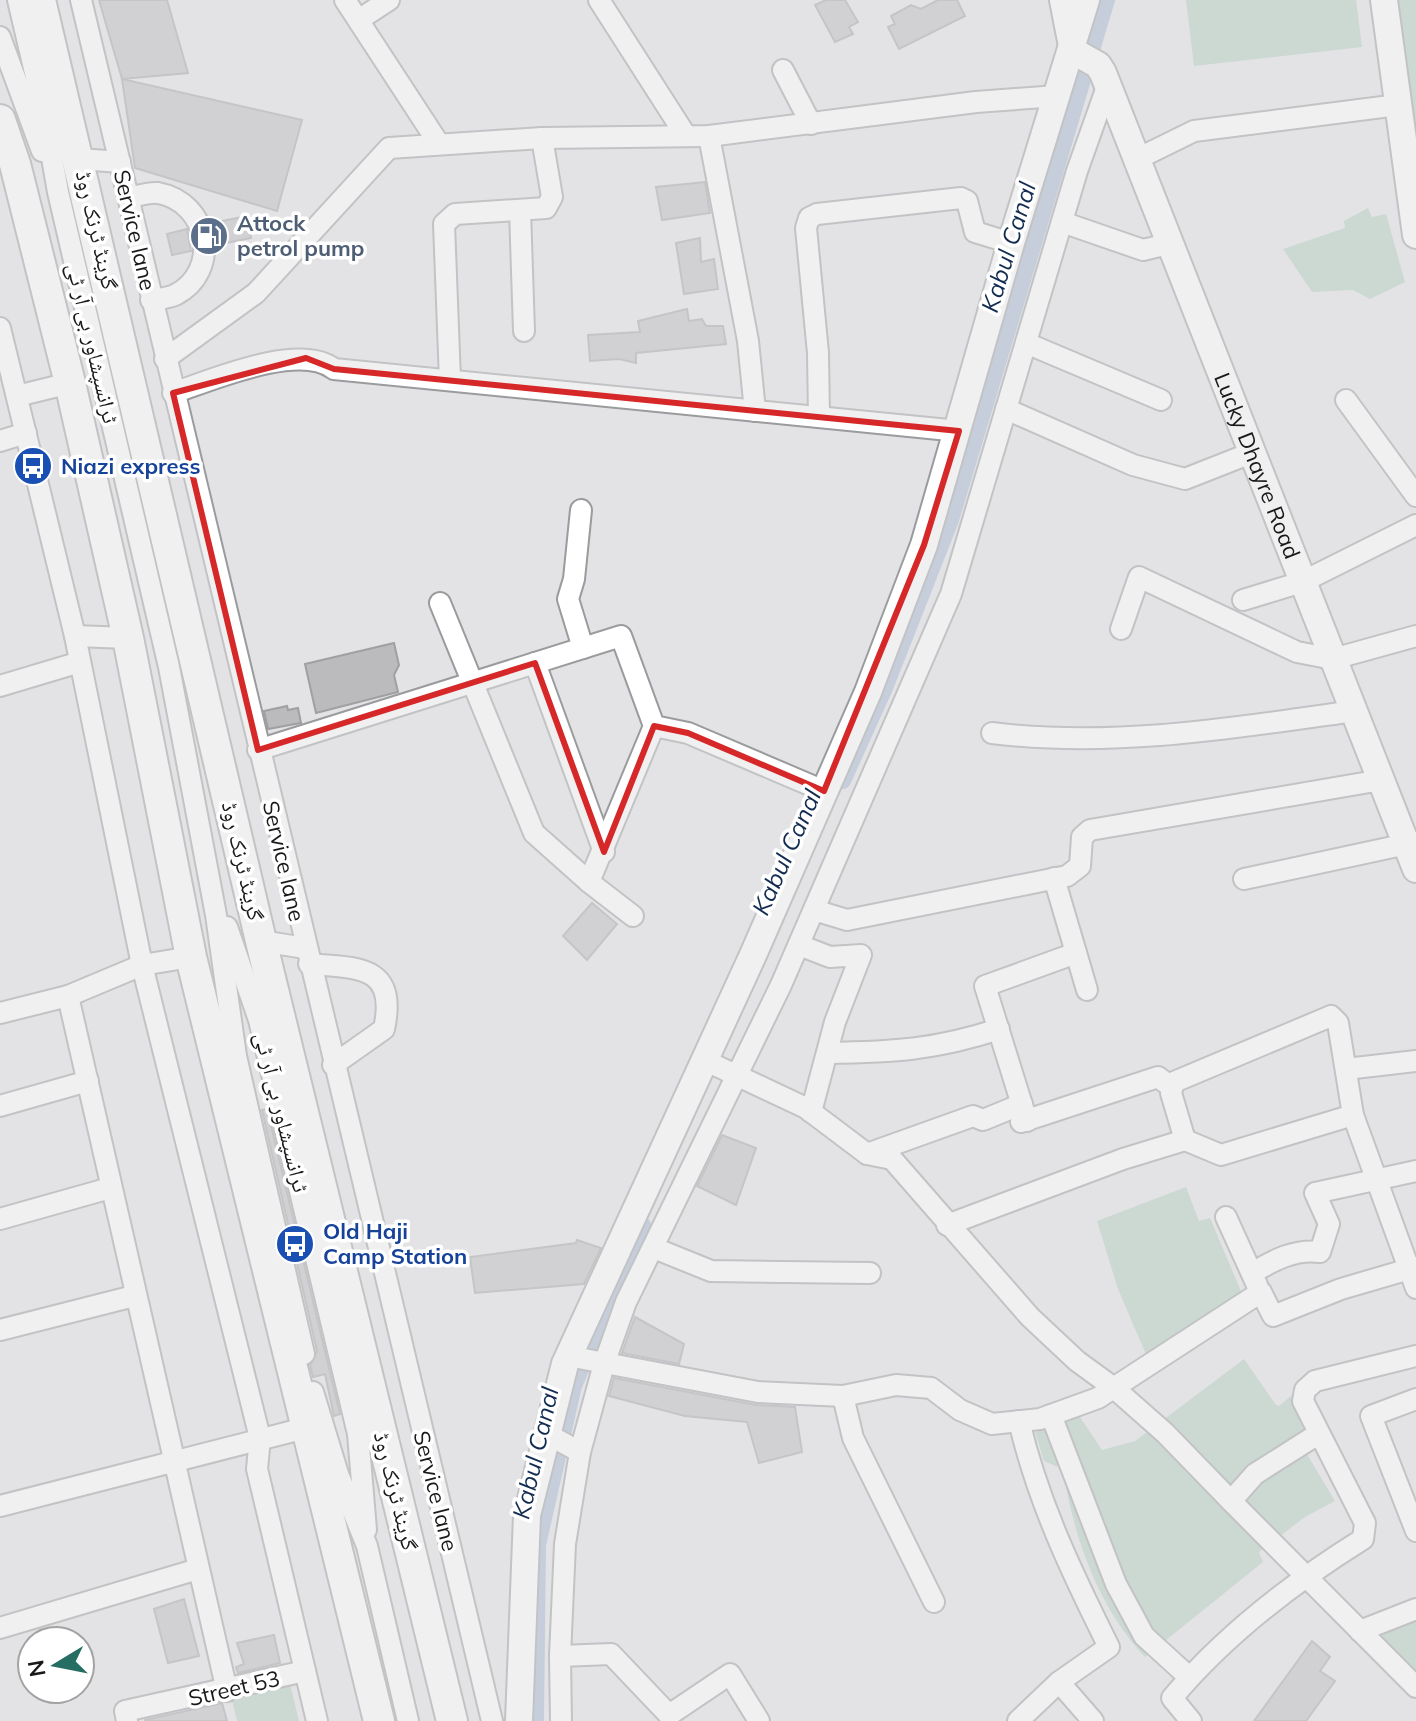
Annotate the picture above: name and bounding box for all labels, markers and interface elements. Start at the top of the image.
street label: Service lane [108,167,162,293]
street label: گرینڈ ٹرنک روڈ [70,168,124,292]
water label: Kabul Canal [974,178,1042,316]
place label: Attock petrol pump [237,209,364,262]
fuel station icon: Attock petrol pump [188,215,230,257]
street label: ٹرانسپشاور بی آر ٹی [61,260,125,426]
street label: Lucky Dhayre Road [1208,369,1307,563]
bus stop icon: Niazi express [12,445,54,487]
place label: Niazi express [61,452,201,480]
water label: Kabul Canal [745,784,827,920]
street label: Service lane [257,798,311,924]
street label: گرینڈ ٹرنک روڈ [216,799,270,923]
street label: ٹرانسپشاور بی آر ٹی [248,1029,315,1195]
place label: Old Haji Camp Station [323,1217,467,1270]
bus stop icon: Old Haji Camp Station [274,1223,316,1265]
water label: Kabul Canal [505,1384,565,1522]
street label: Service lane [408,1428,464,1554]
street label: گرینڈ ٹرنک روڈ [368,1429,424,1553]
north arrow [16,1625,96,1705]
text: N [21,1658,52,1679]
street label: Street 53 [186,1664,282,1712]

